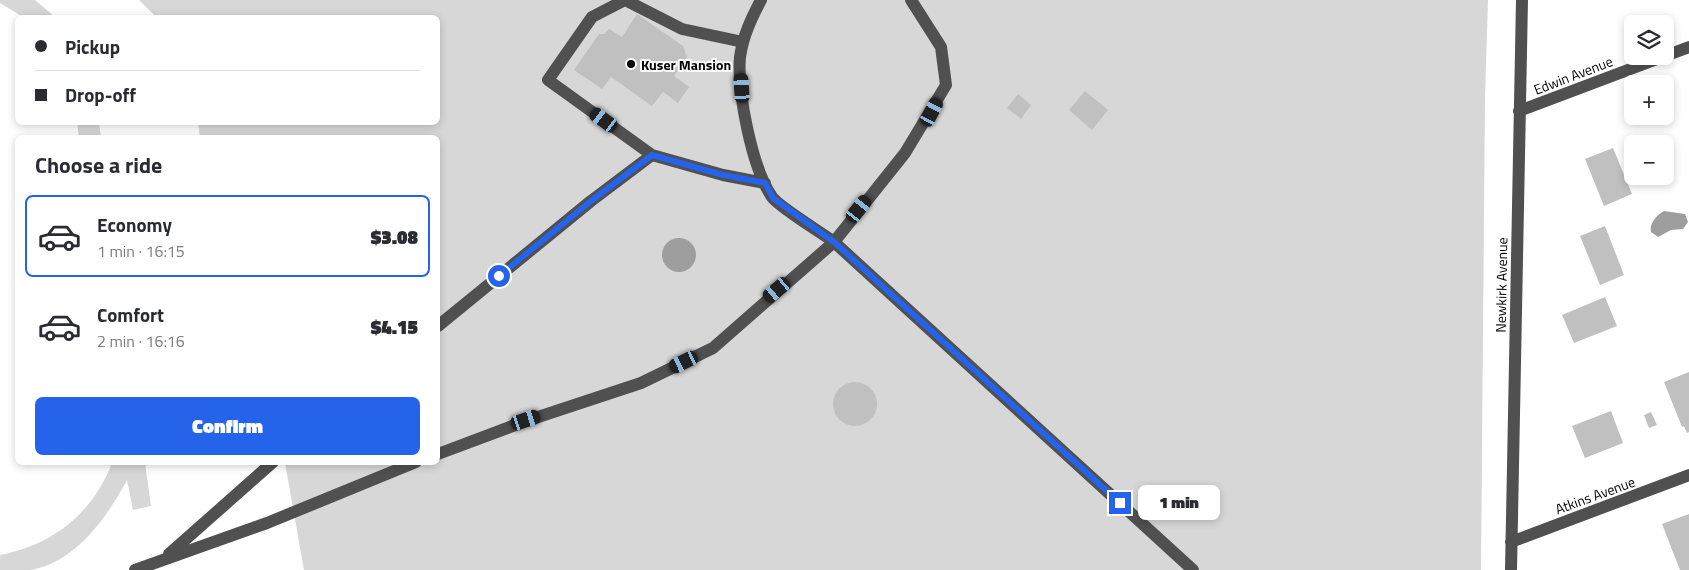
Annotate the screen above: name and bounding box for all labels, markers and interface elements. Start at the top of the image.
map controls [1624,15,1674,185]
button: layers [1624,15,1674,65]
text: Pickup [65,32,120,61]
street label: Edwin Avenue [1530,50,1616,100]
place label: Kuser Mansion [641,54,731,75]
marker: Kuser Mansion [625,58,637,70]
car [733,73,750,103]
button: + [1624,75,1674,125]
text: Drop-off [65,80,136,109]
car [918,95,945,129]
car [587,105,620,135]
button: − [1624,135,1674,185]
text: Choose a ride [35,148,162,182]
car [843,193,874,225]
text: Economy [97,210,172,239]
icon: car [37,214,82,259]
text: $3.08 [371,222,418,251]
street label: Newkirk Avenue [1490,237,1512,333]
text: 1 min · 16:15 [97,239,185,263]
route start [488,265,510,287]
car [760,275,793,305]
text: Comfort [97,300,164,329]
icon: car [37,304,82,349]
text: $4.15 [371,312,418,341]
text: 2 min · 16:16 [97,329,185,353]
car [667,349,700,375]
button: Confirm [35,397,420,455]
car [509,408,542,432]
street label: Atkins Avenue [1552,471,1638,519]
callout: 1 min [1138,486,1220,520]
text: 1 min [1159,490,1199,514]
route end [1109,492,1131,514]

